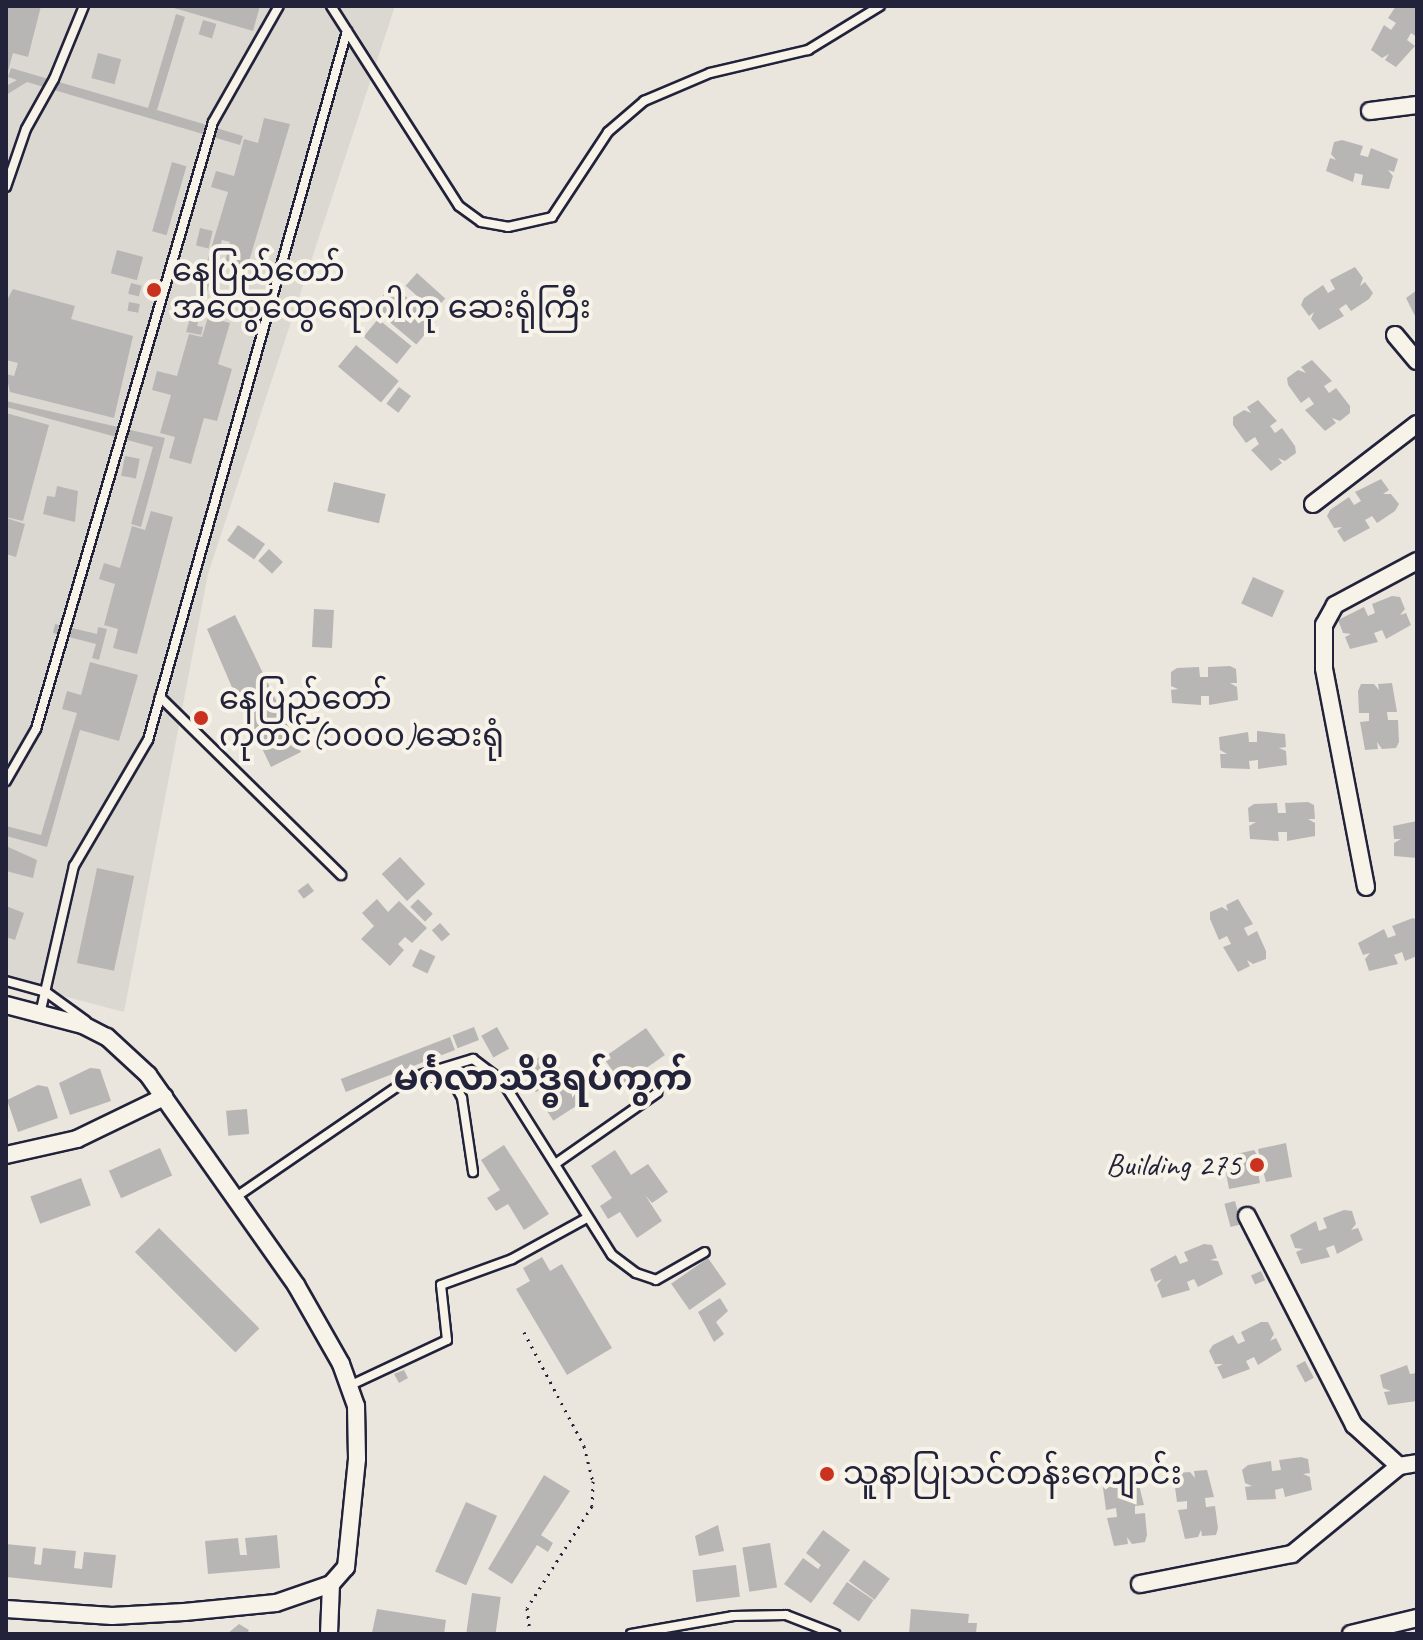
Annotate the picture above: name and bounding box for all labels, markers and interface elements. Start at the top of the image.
place label: နေပြည်တော် အထွေထွေရောဂါကု ဆေးရုံကြီး [172,253,591,328]
marker: နေပြည်တော် အထွေထွေရောဂါကု ဆေးရုံကြီး [143,279,165,301]
place label: နေပြည်တော် ကုတင်(၁၀၀၀)ဆေးရုံ [219,681,504,756]
marker: နေပြည်တော် ကုတင်(၁၀၀၀)ဆေးရုံ [190,707,212,729]
district label: မင်္ဂလာသိဒ္ဓိရပ်ကွက် [394,1057,692,1101]
place label: Building 275 [1106,1146,1241,1184]
marker: Building 275 [1248,1156,1266,1174]
place label: သူနာပြုသင်တန်းကျောင်း [843,1455,1182,1493]
marker: သူနာပြုသင်တန်းကျောင်း [818,1465,836,1483]

